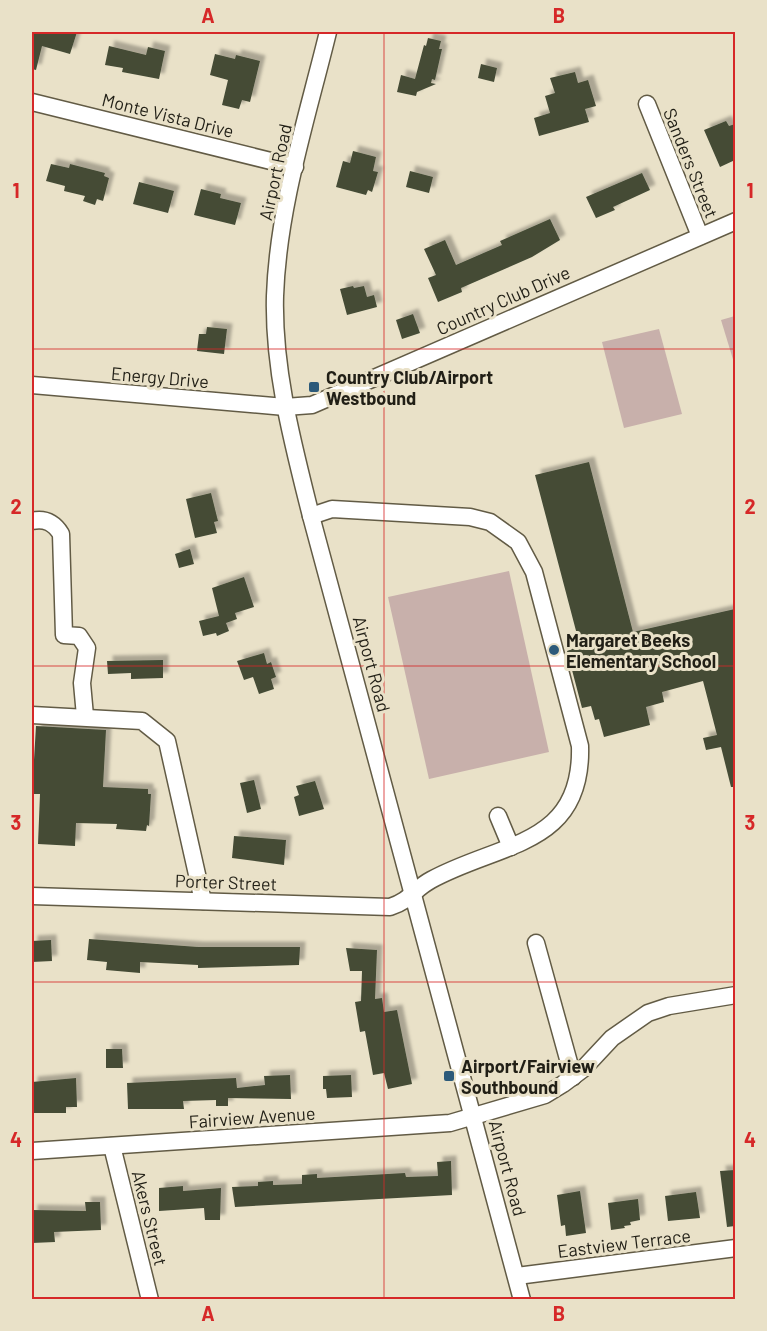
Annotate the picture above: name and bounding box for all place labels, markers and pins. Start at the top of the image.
place label: Country Club/Airport Westbound [326,366,493,409]
marker: Country Club/Airport Westbound [307,380,321,394]
place label: Margaret Beeks Elementary School [566,629,716,672]
marker: Margaret Beeks Elementary School [547,643,561,657]
place label: Airport/Fairview Southbound [461,1055,595,1098]
marker: Airport/Fairview Southbound [442,1069,456,1083]

